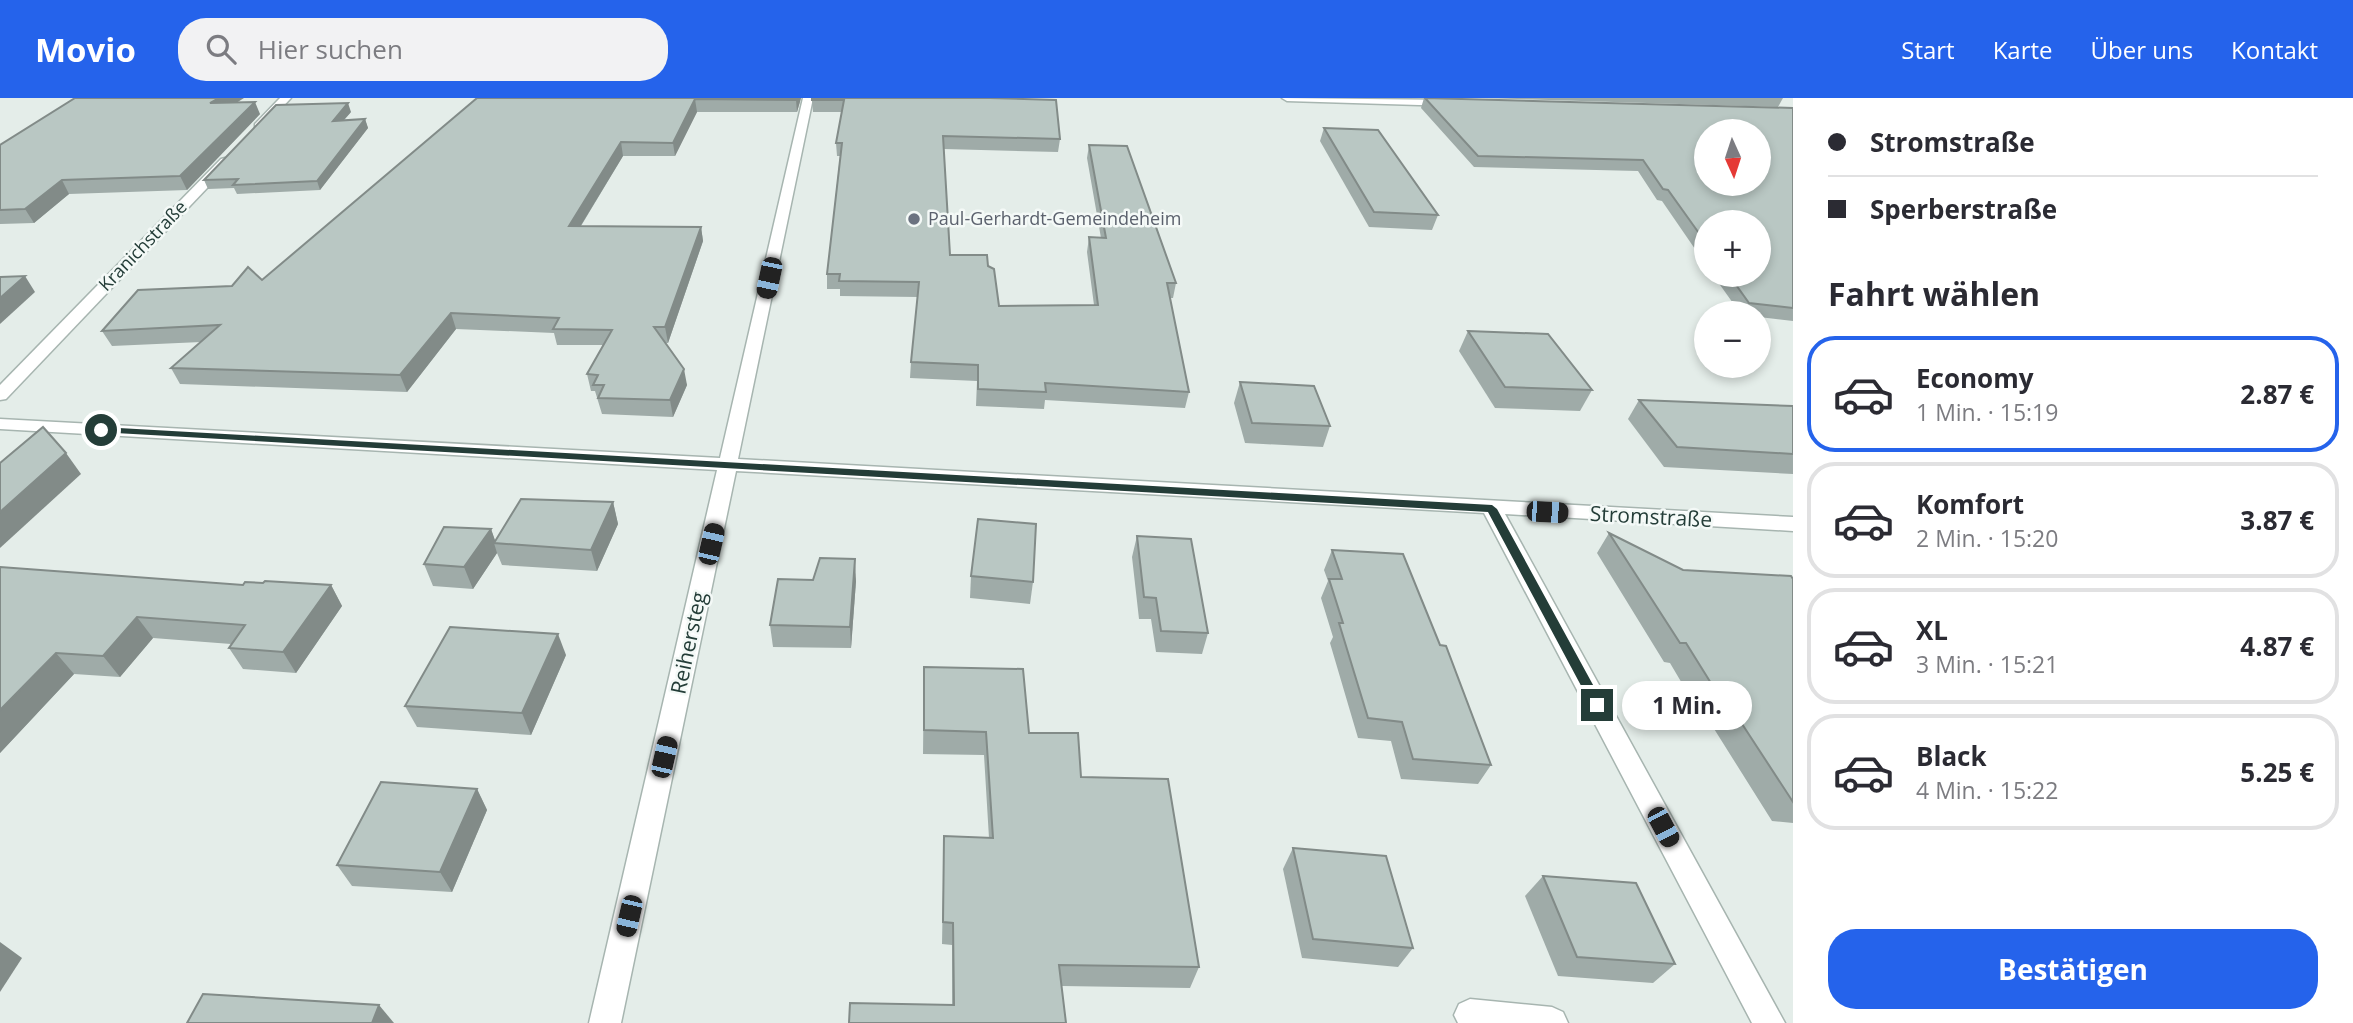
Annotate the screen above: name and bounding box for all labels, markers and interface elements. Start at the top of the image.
search box [178,18,668,81]
text: Movio [35,27,136,72]
icon: search [202,30,240,68]
text: Hier suchen [258,31,403,67]
text: Start [1901,33,1955,66]
text: Karte [1993,33,2053,66]
text: Über uns [2091,33,2193,66]
text: Kontakt [2231,33,2318,66]
north arrow [1694,119,1771,196]
map controls [1694,119,1771,378]
text: Stromstraße [1870,124,2035,160]
text: Sperberstraße [1870,191,2057,227]
street label: Kranichstraße [93,195,192,296]
place label: Paul-Gerhardt-Gemeindeheim [928,206,1181,230]
button: + [1694,210,1771,287]
marker: Paul-Gerhardt-Gemeindeheim [906,211,922,227]
car [755,255,784,301]
text: Fahrt wählen [1828,272,2040,315]
button: − [1694,301,1771,378]
text: Economy [1916,360,2034,396]
icon: car [1832,363,1895,426]
text: 2.87 € [2240,376,2314,412]
text: 1 Min. · 15:19 [1916,396,2058,428]
route start [85,414,117,446]
text: Komfort [1916,486,2024,522]
icon: car [1832,489,1895,552]
street label: Stromstraße [1589,499,1713,533]
car [1526,500,1569,524]
text: 3.87 € [2240,502,2314,538]
car [697,521,726,567]
text: 2 Min. · 15:20 [1916,522,2058,554]
street label: Reihersteg [664,589,713,697]
text: XL [1916,612,1948,648]
icon: car [1832,615,1895,678]
text: 4.87 € [2240,628,2314,664]
text: 3 Min. · 15:21 [1916,648,2058,680]
callout: 1 Min. [1622,680,1751,730]
route end [1581,689,1613,721]
text: 1 Min. [1652,689,1722,721]
car [650,734,679,780]
text: Black [1916,738,1987,774]
icon: car [1832,741,1895,804]
text: 5.25 € [2240,754,2314,790]
text: 4 Min. · 15:22 [1916,774,2058,806]
car [1644,804,1683,850]
car [615,893,644,939]
button: Bestätigen [1828,929,2318,1009]

